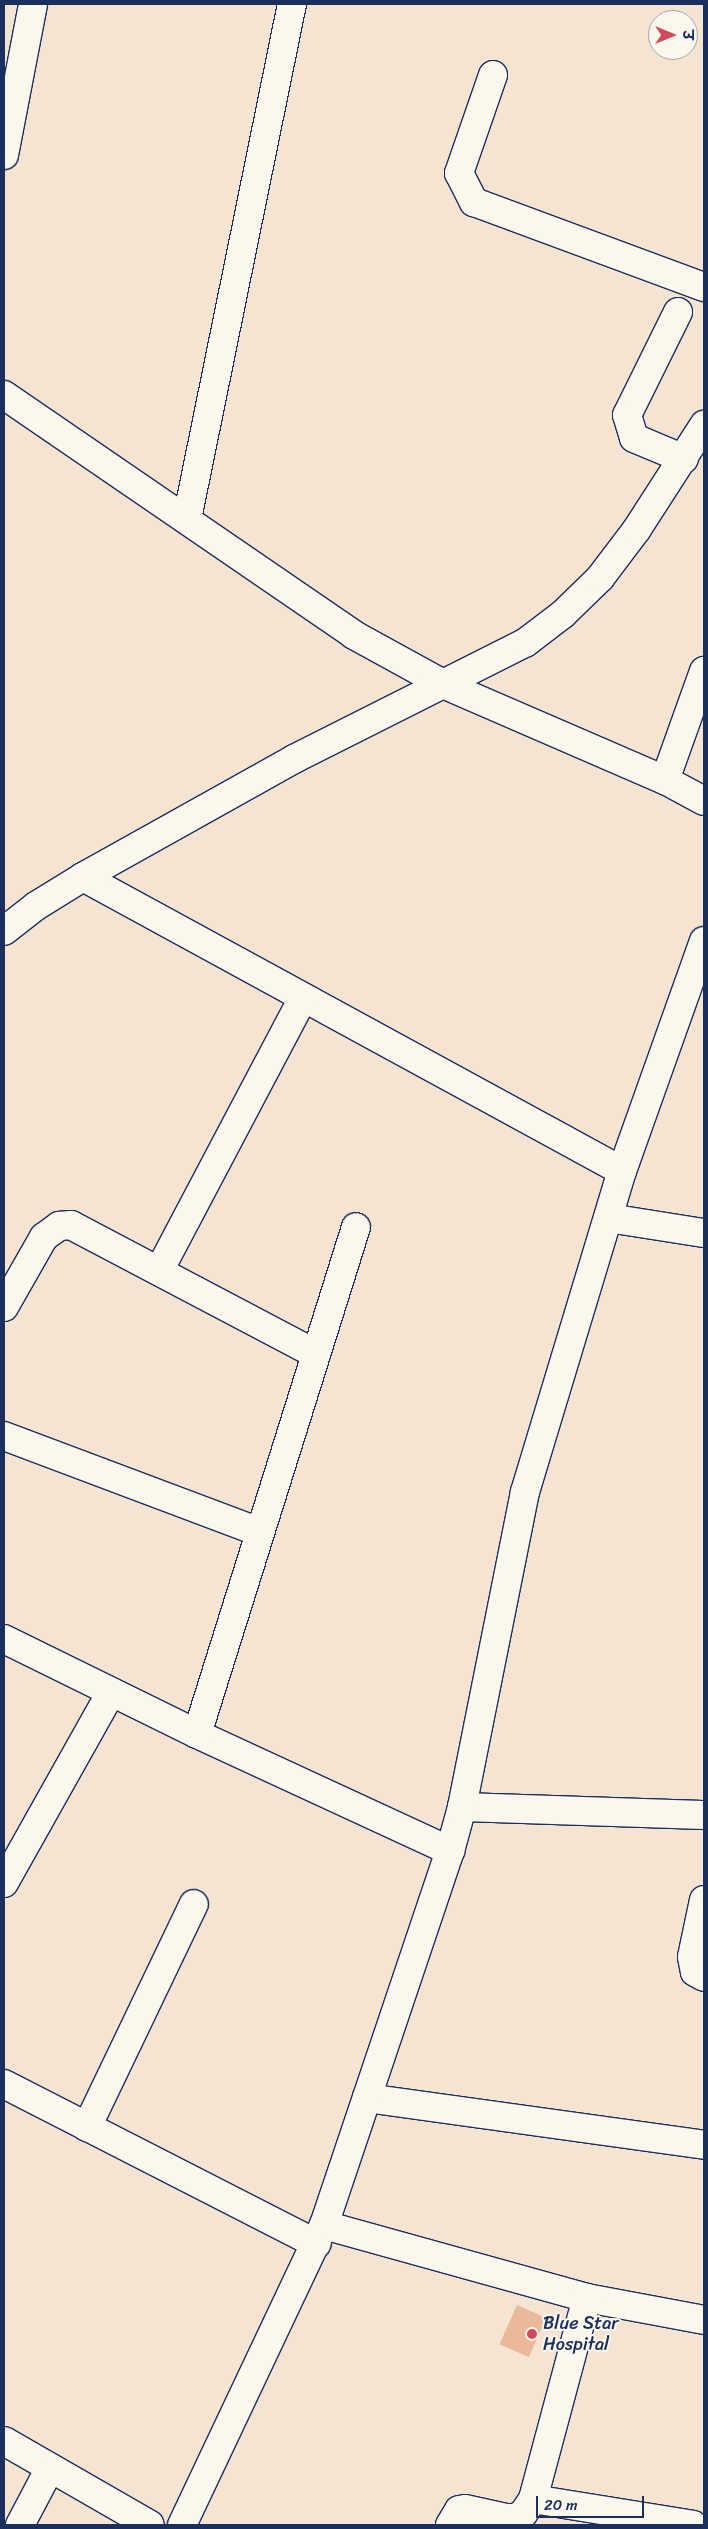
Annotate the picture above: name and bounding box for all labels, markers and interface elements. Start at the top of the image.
north arrow [648,10,698,60]
text: उ [675,30,700,40]
place label: Blue Star Hospital [543,2313,619,2356]
marker: Blue Star Hospital [525,2327,539,2341]
scale bar [538,2486,646,2518]
text: 20 m [544,2492,578,2518]

